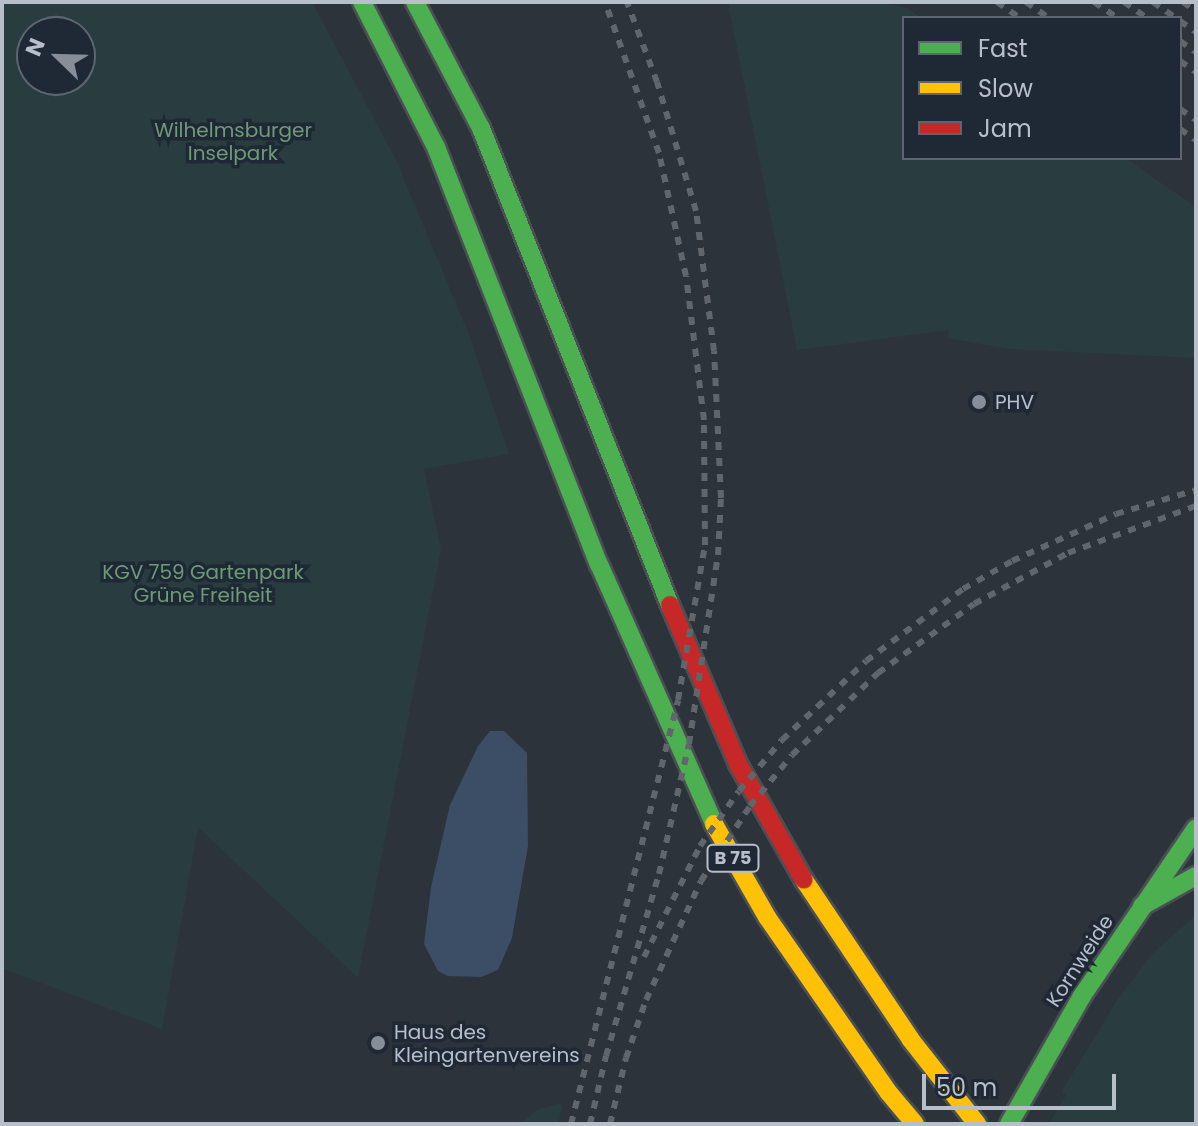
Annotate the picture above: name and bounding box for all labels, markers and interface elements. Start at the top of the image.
north arrow [16,16,96,96]
legend [902,16,1182,160]
text: Fast [978,32,1028,65]
text: N [18,34,53,61]
text: Slow [978,72,1033,105]
text: Jam [978,112,1032,145]
park label: Wilhelmsburger Inselpark [154,118,312,165]
place label: PHV [995,390,1034,414]
marker: PHV [970,393,988,411]
park label: KGV 759 Gartenpark Grüne Freiheit [102,561,304,608]
road number: B 75 [705,844,761,872]
street label: Kornweide [1041,911,1119,1011]
place label: Haus des Kleingartenvereins [394,1020,580,1067]
marker: Haus des Kleingartenvereins [369,1034,387,1052]
scale bar [926,1058,1120,1108]
text: 50 m [936,1071,997,1104]

